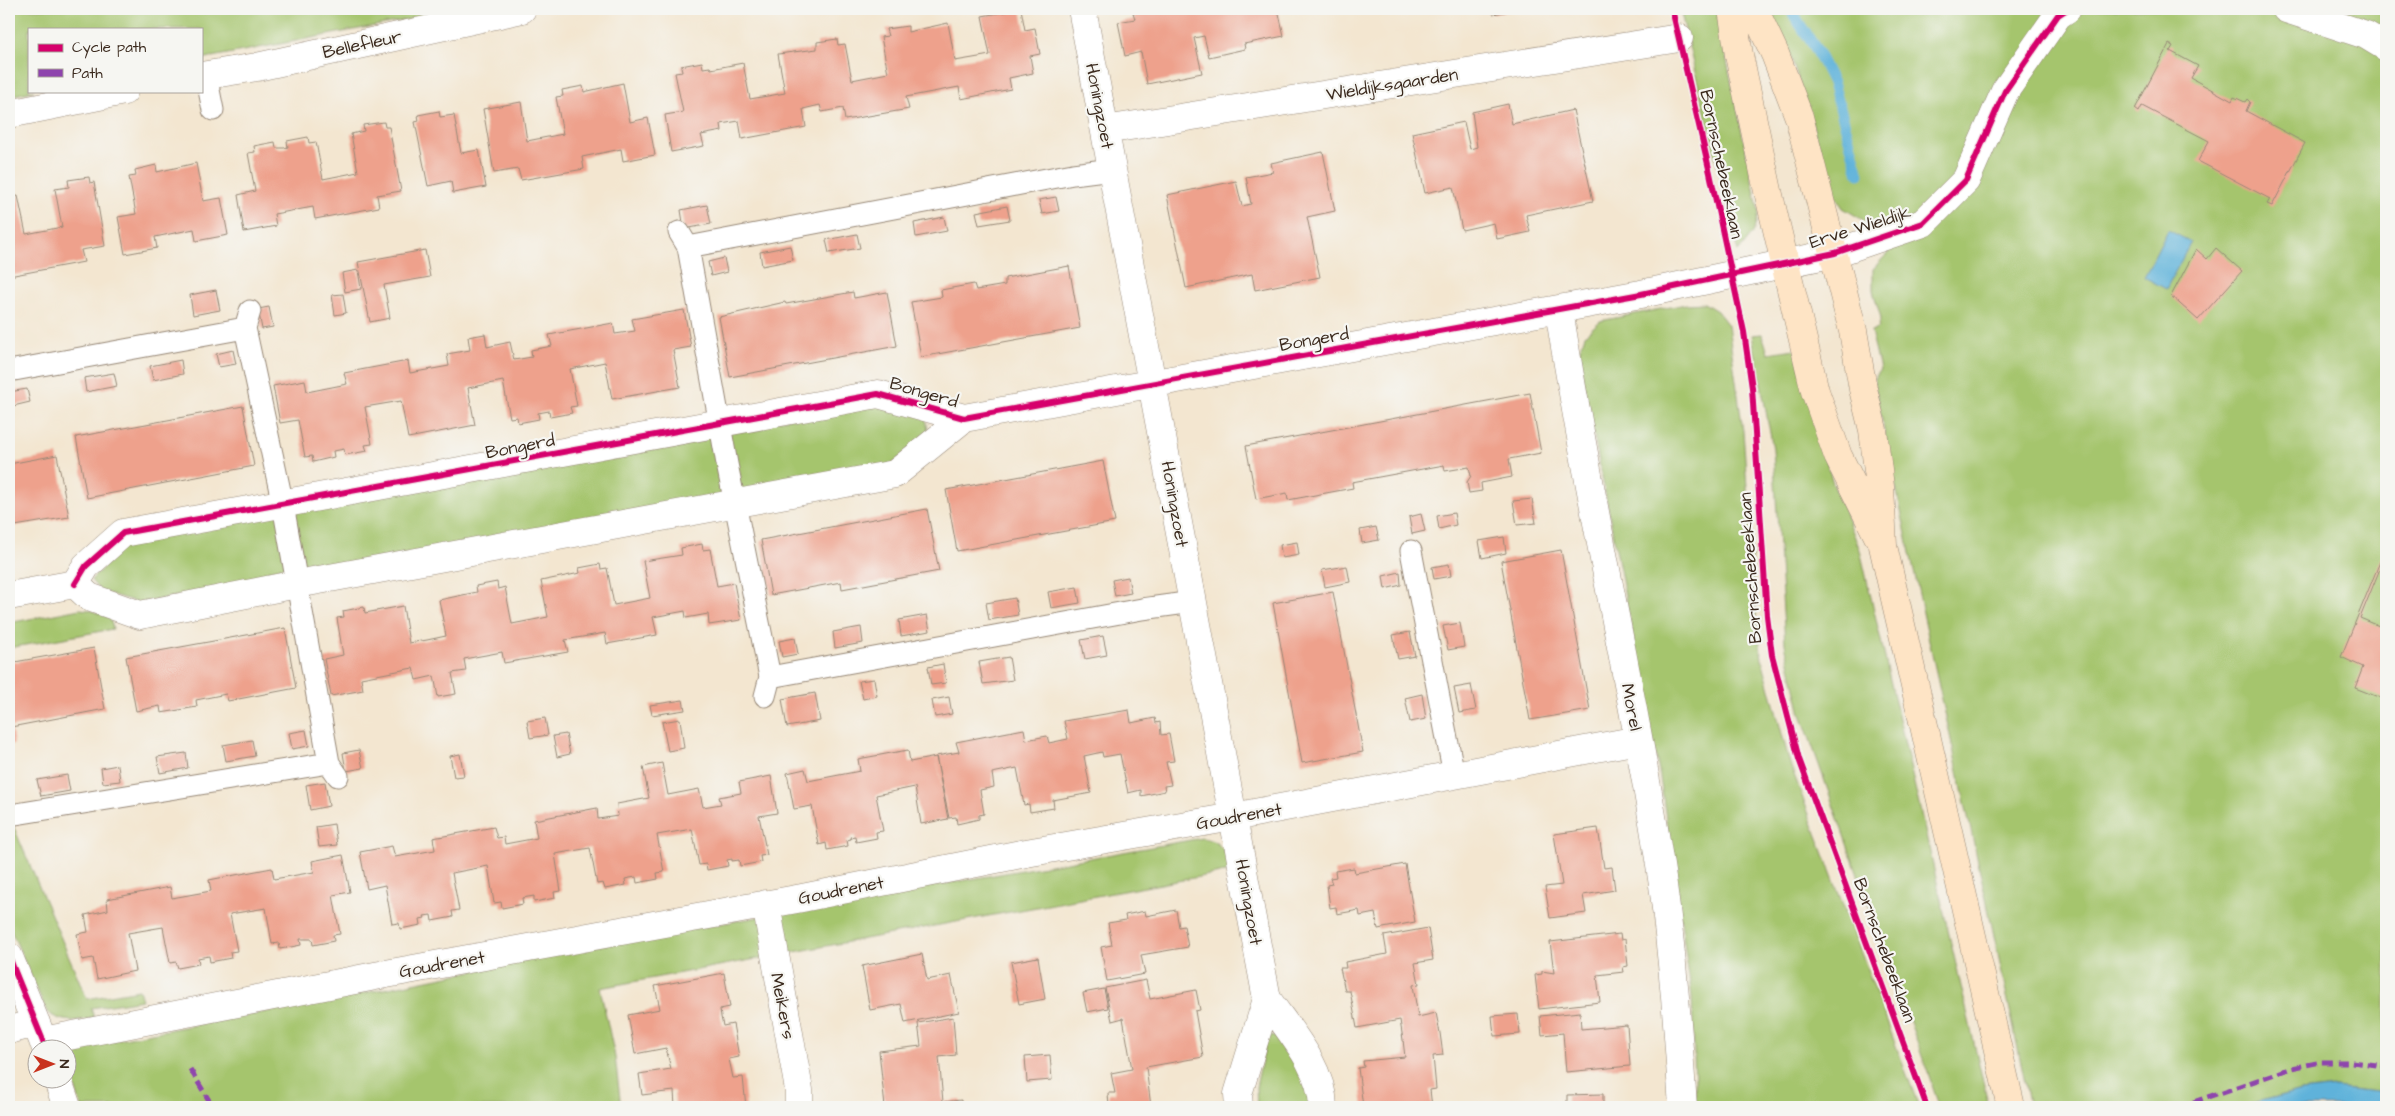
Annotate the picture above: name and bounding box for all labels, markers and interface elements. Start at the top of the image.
street label: Bellefleur [320,24,404,65]
legend [28,28,202,92]
text: Cycle path [72,37,147,59]
street label: Honingzoet [1078,61,1120,152]
street label: Wieldijksgaarden [1324,62,1460,108]
text: Path [72,63,103,84]
street label: Bornschebeeklaan [1694,87,1750,241]
street label: Erve Wieldijk [1806,200,1914,255]
street label: Bongerd [1277,321,1351,359]
street label: Bongerd [886,371,961,415]
street label: Bongerd [483,428,557,466]
street label: Honingzoet [1154,459,1195,550]
street label: Bornschebeeklaan [1733,491,1768,645]
street label: Morel [1615,681,1648,733]
street label: Goudrenet [1194,797,1285,836]
street label: Honingzoet [1228,857,1269,948]
street label: Goudrenet [796,870,887,911]
street label: Bornschebeeklaan [1847,875,1922,1026]
street label: Goudrenet [397,945,488,984]
street label: Meikers [764,971,801,1041]
north arrow [28,1038,78,1088]
text: N [54,1060,74,1069]

